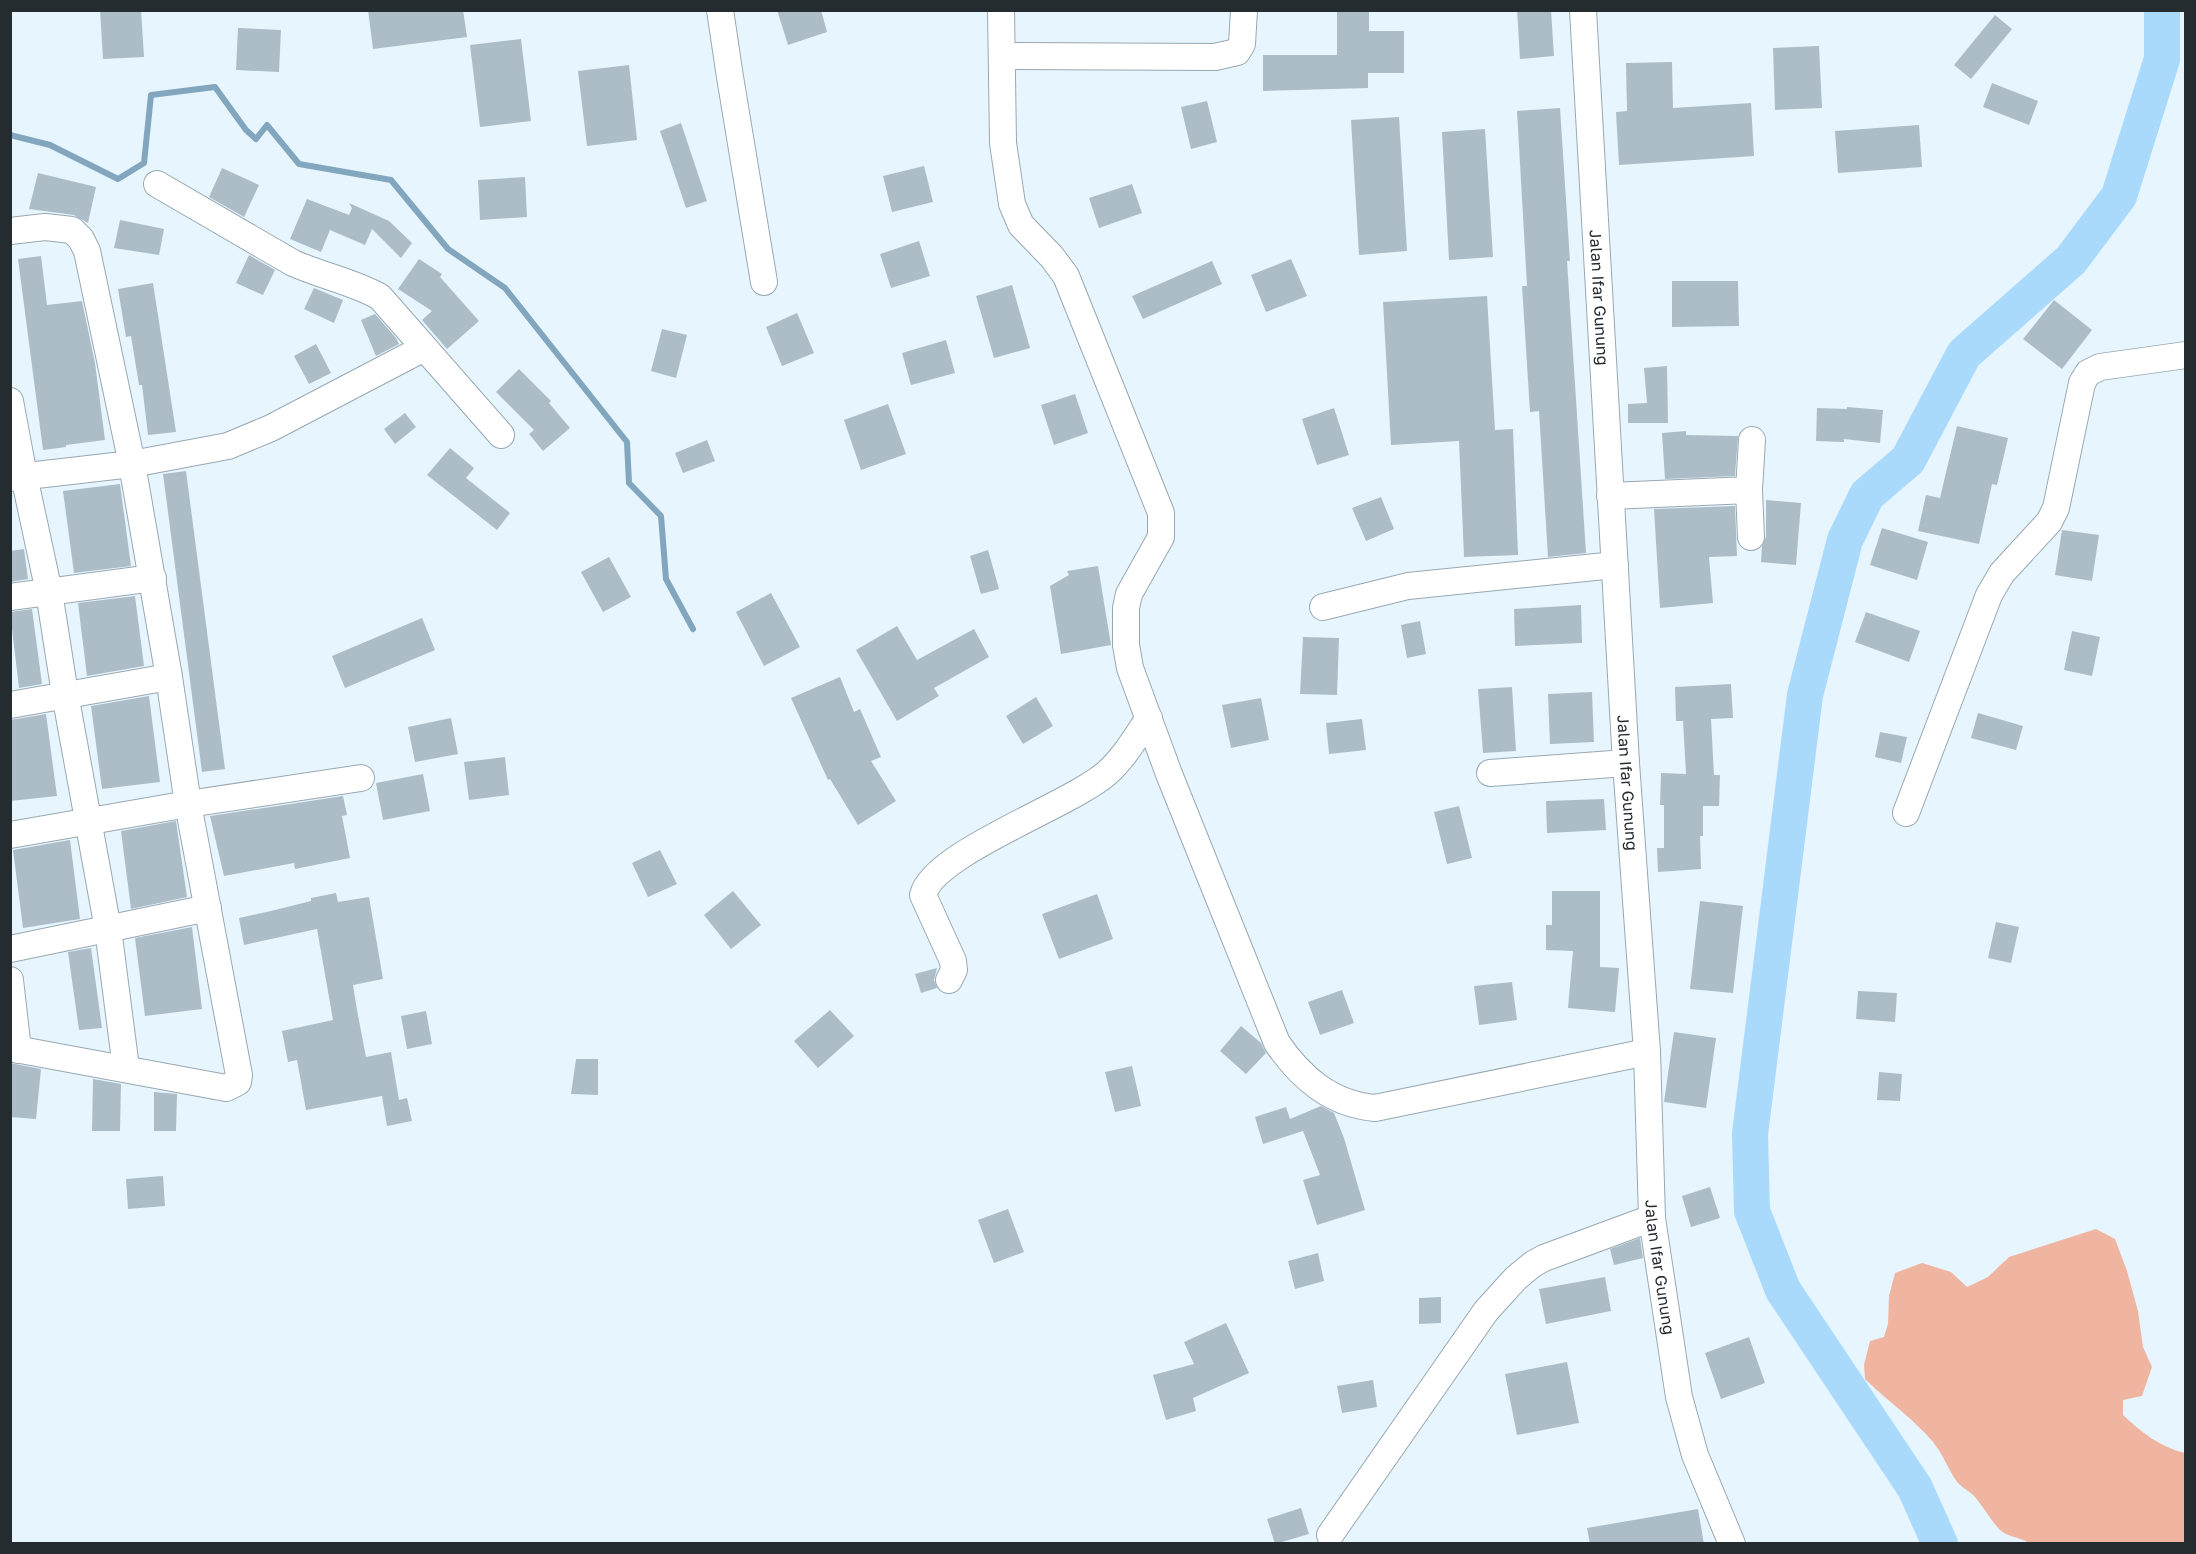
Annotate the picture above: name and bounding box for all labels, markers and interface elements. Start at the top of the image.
street label: Jalan Ifar Gunung [1586,229,1613,366]
street label: Jalan Ifar Gunung [1613,714,1642,851]
street label: Jalan Ifar Gunung [1641,1200,1679,1336]

